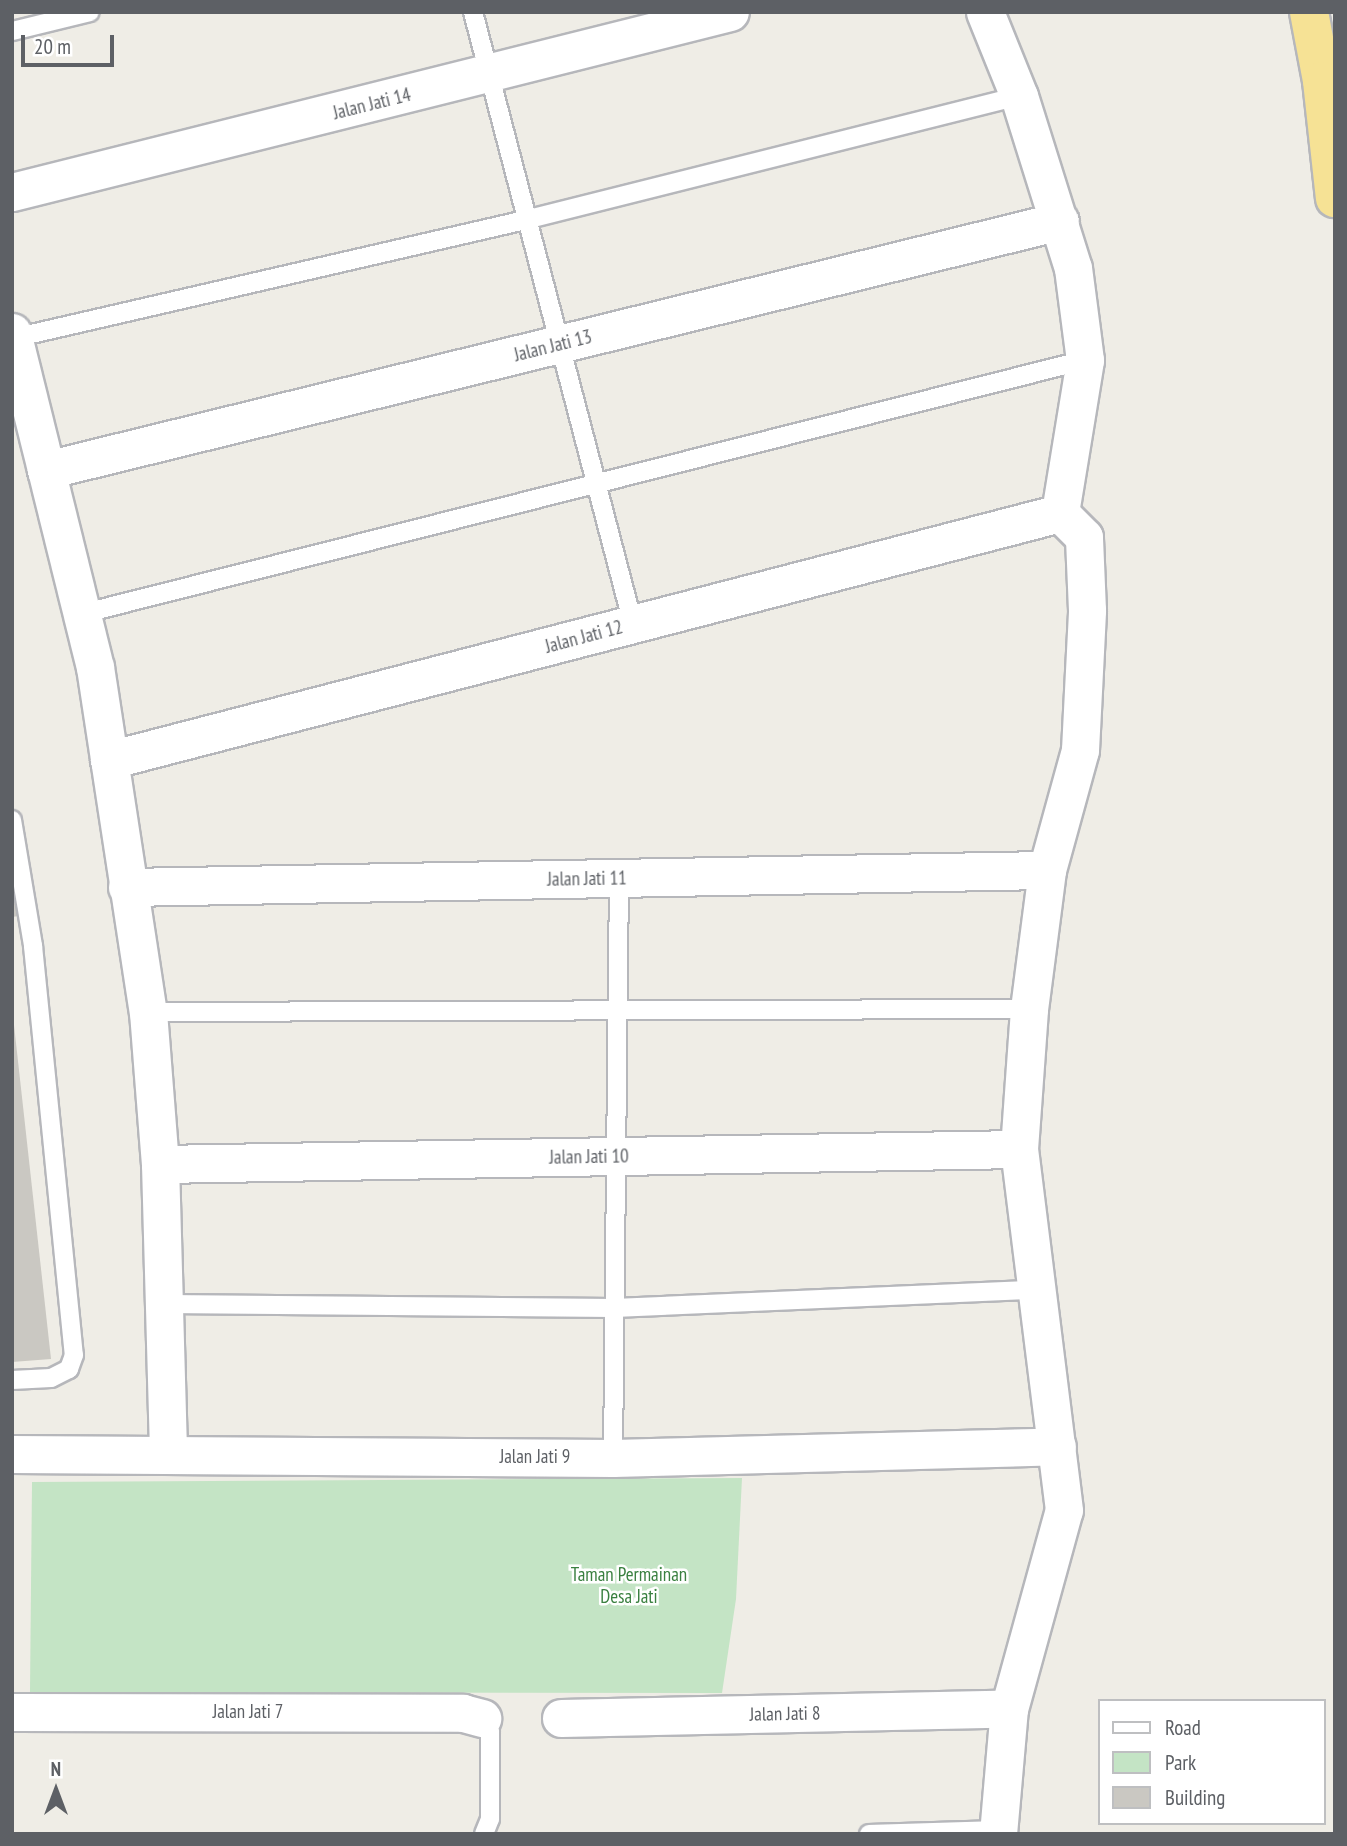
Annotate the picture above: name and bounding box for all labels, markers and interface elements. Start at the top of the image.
scale bar [24,21,117,65]
text: 20 m [34,33,71,60]
street label: Jalan Jati 14 [331,83,413,125]
street label: Jalan Jati 13 [512,325,594,367]
street label: Jalan Jati 12 [543,616,625,658]
street label: Jalan Jati 11 [547,867,627,891]
street label: Jalan Jati 10 [549,1145,629,1169]
street label: Jalan Jati 9 [500,1446,570,1468]
park label: Taman Permainan Desa Jati [571,1564,687,1608]
legend [1098,1699,1326,1825]
street label: Jalan Jati 7 [213,1701,283,1723]
street label: Jalan Jati 8 [749,1702,821,1726]
text: Road [1165,1714,1201,1741]
text: Park [1165,1749,1196,1776]
north arrow [21,1755,91,1825]
text: N [51,1757,61,1781]
text: Building [1165,1784,1225,1811]

